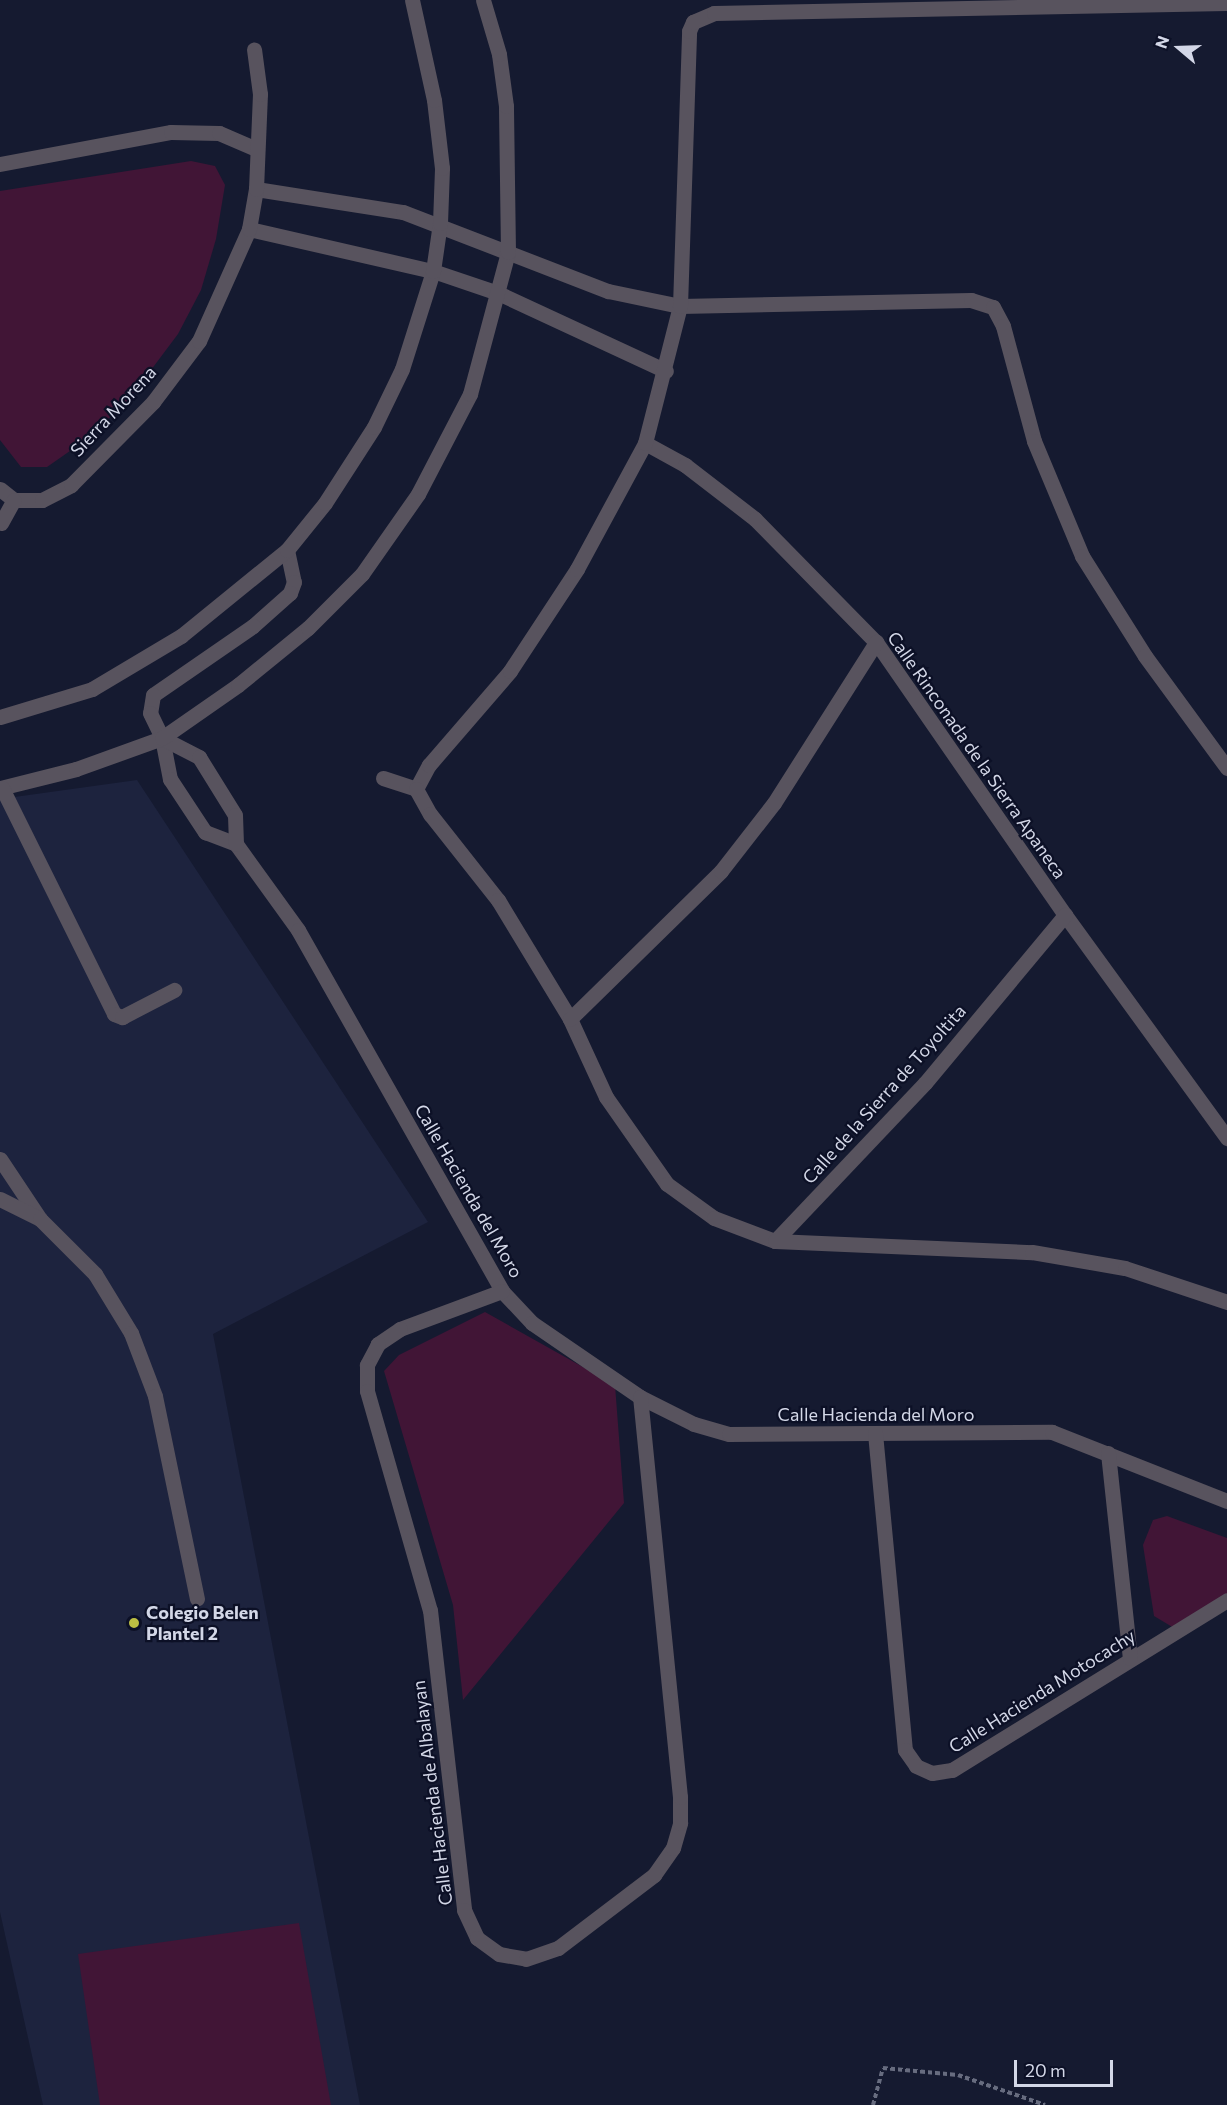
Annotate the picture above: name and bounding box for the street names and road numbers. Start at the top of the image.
street label: Sierra Morena [66,361,160,461]
street label: Calle Rinconada de la Sierra Apaneca [883,627,1071,883]
street label: Calle de la Sierra de Toyoltita [798,1000,970,1188]
street label: Calle Hacienda del Moro [410,1100,528,1282]
street label: Calle Hacienda del Moro [778,1403,974,1425]
street label: Calle Hacienda Motocachy [945,1625,1139,1757]
street label: Calle Hacienda de Albalayan [407,1679,457,1907]

